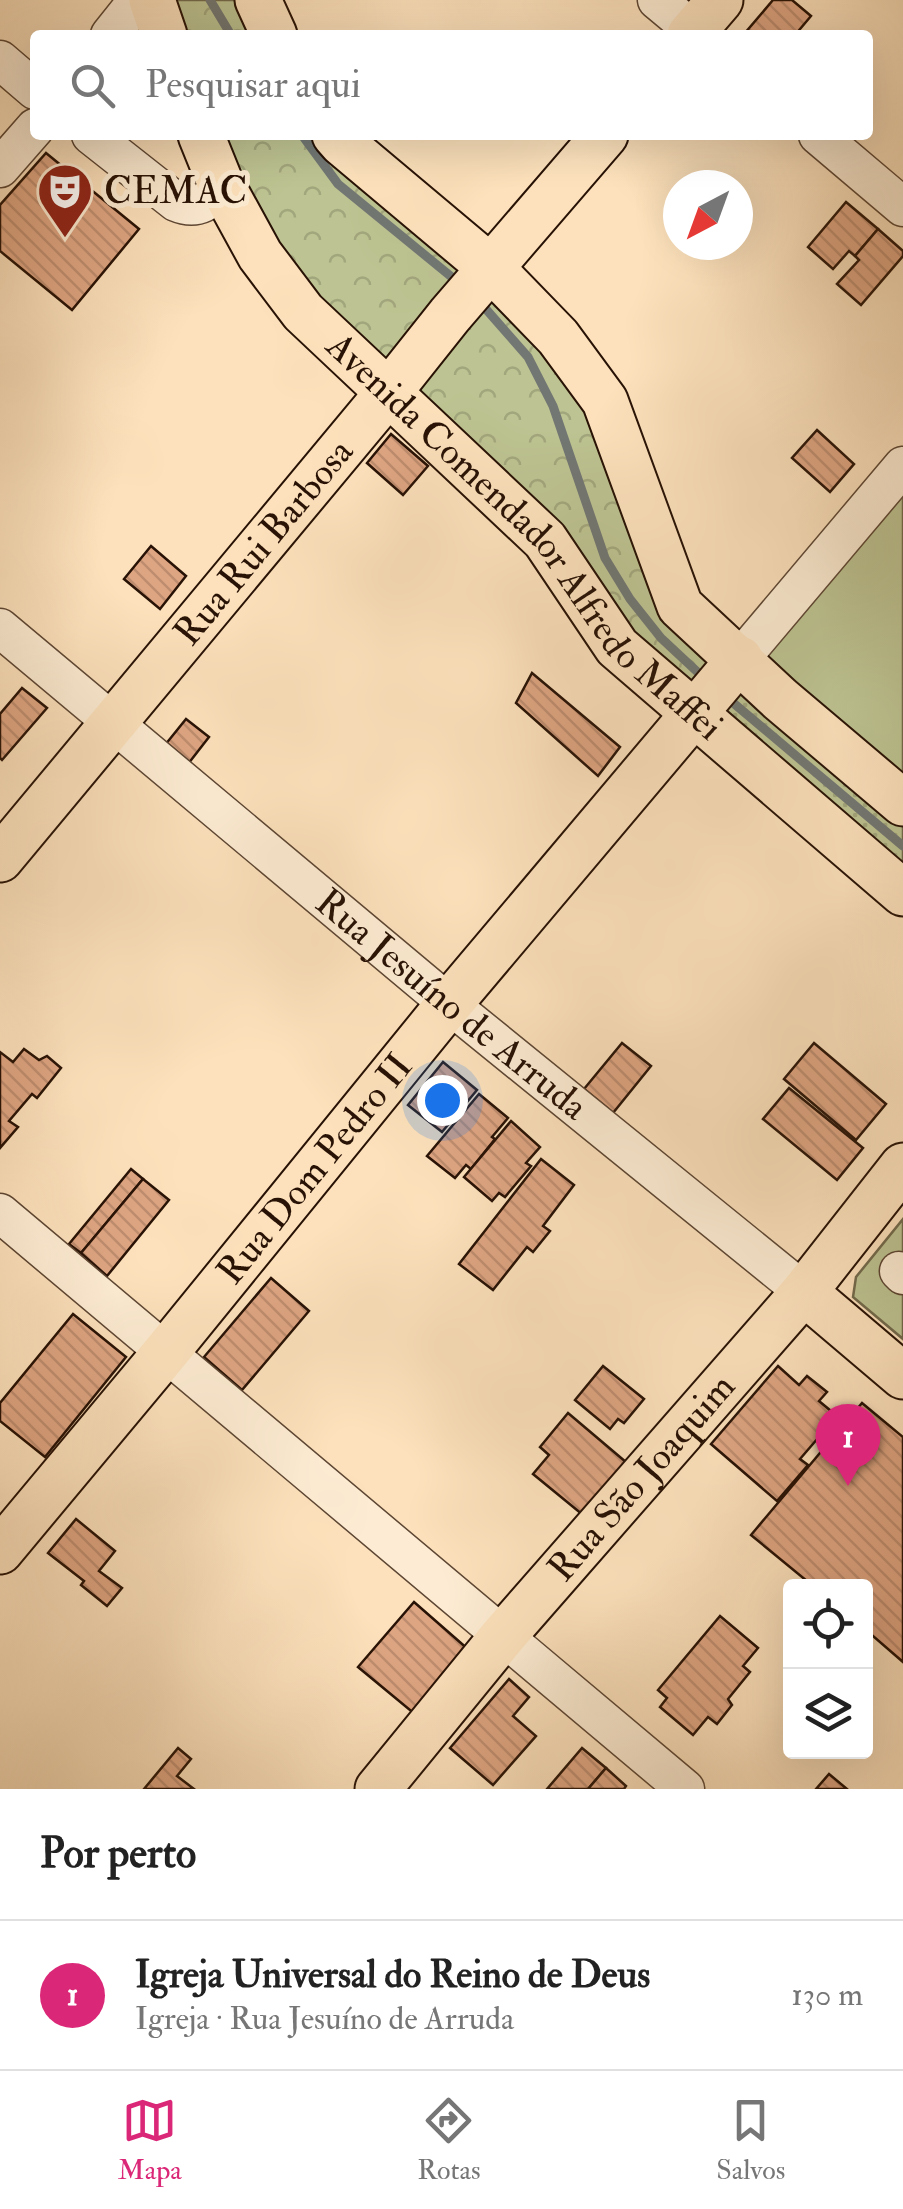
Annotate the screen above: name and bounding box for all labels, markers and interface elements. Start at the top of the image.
search box [30,30,873,140]
icon: search [65,58,120,113]
text: Pesquisar aqui [145,61,361,109]
theatre icon: CEMAC [35,161,95,240]
place label: CEMAC [104,167,247,215]
north arrow [663,170,753,260]
street label: Avenida Comendador Alfredo Maffei [315,322,732,751]
street label: Rua Rui Barbosa [164,429,364,656]
street label: Rua Jesuíno de Arruda [306,878,598,1131]
street label: Rua Dom Pedro II [207,1044,423,1294]
your location [417,1075,468,1126]
street label: Rua São Joaquim [538,1364,746,1592]
pin: 1 [816,1404,880,1486]
map controls [783,1579,873,1759]
button: locate [783,1579,873,1669]
button: layers [783,1669,873,1759]
text: Por perto [40,1828,196,1880]
text: Igreja Universal do Reino de Deus [135,1951,650,1999]
text: 1 [67,1975,78,2015]
text: 130 m [791,1975,863,2015]
text: Igreja · Rua Jesuíno de Arruda [135,1999,514,2039]
tab: Mapa [118,2093,182,2188]
tab: Rotas [417,2093,481,2188]
tab: Salvos [716,2093,785,2188]

